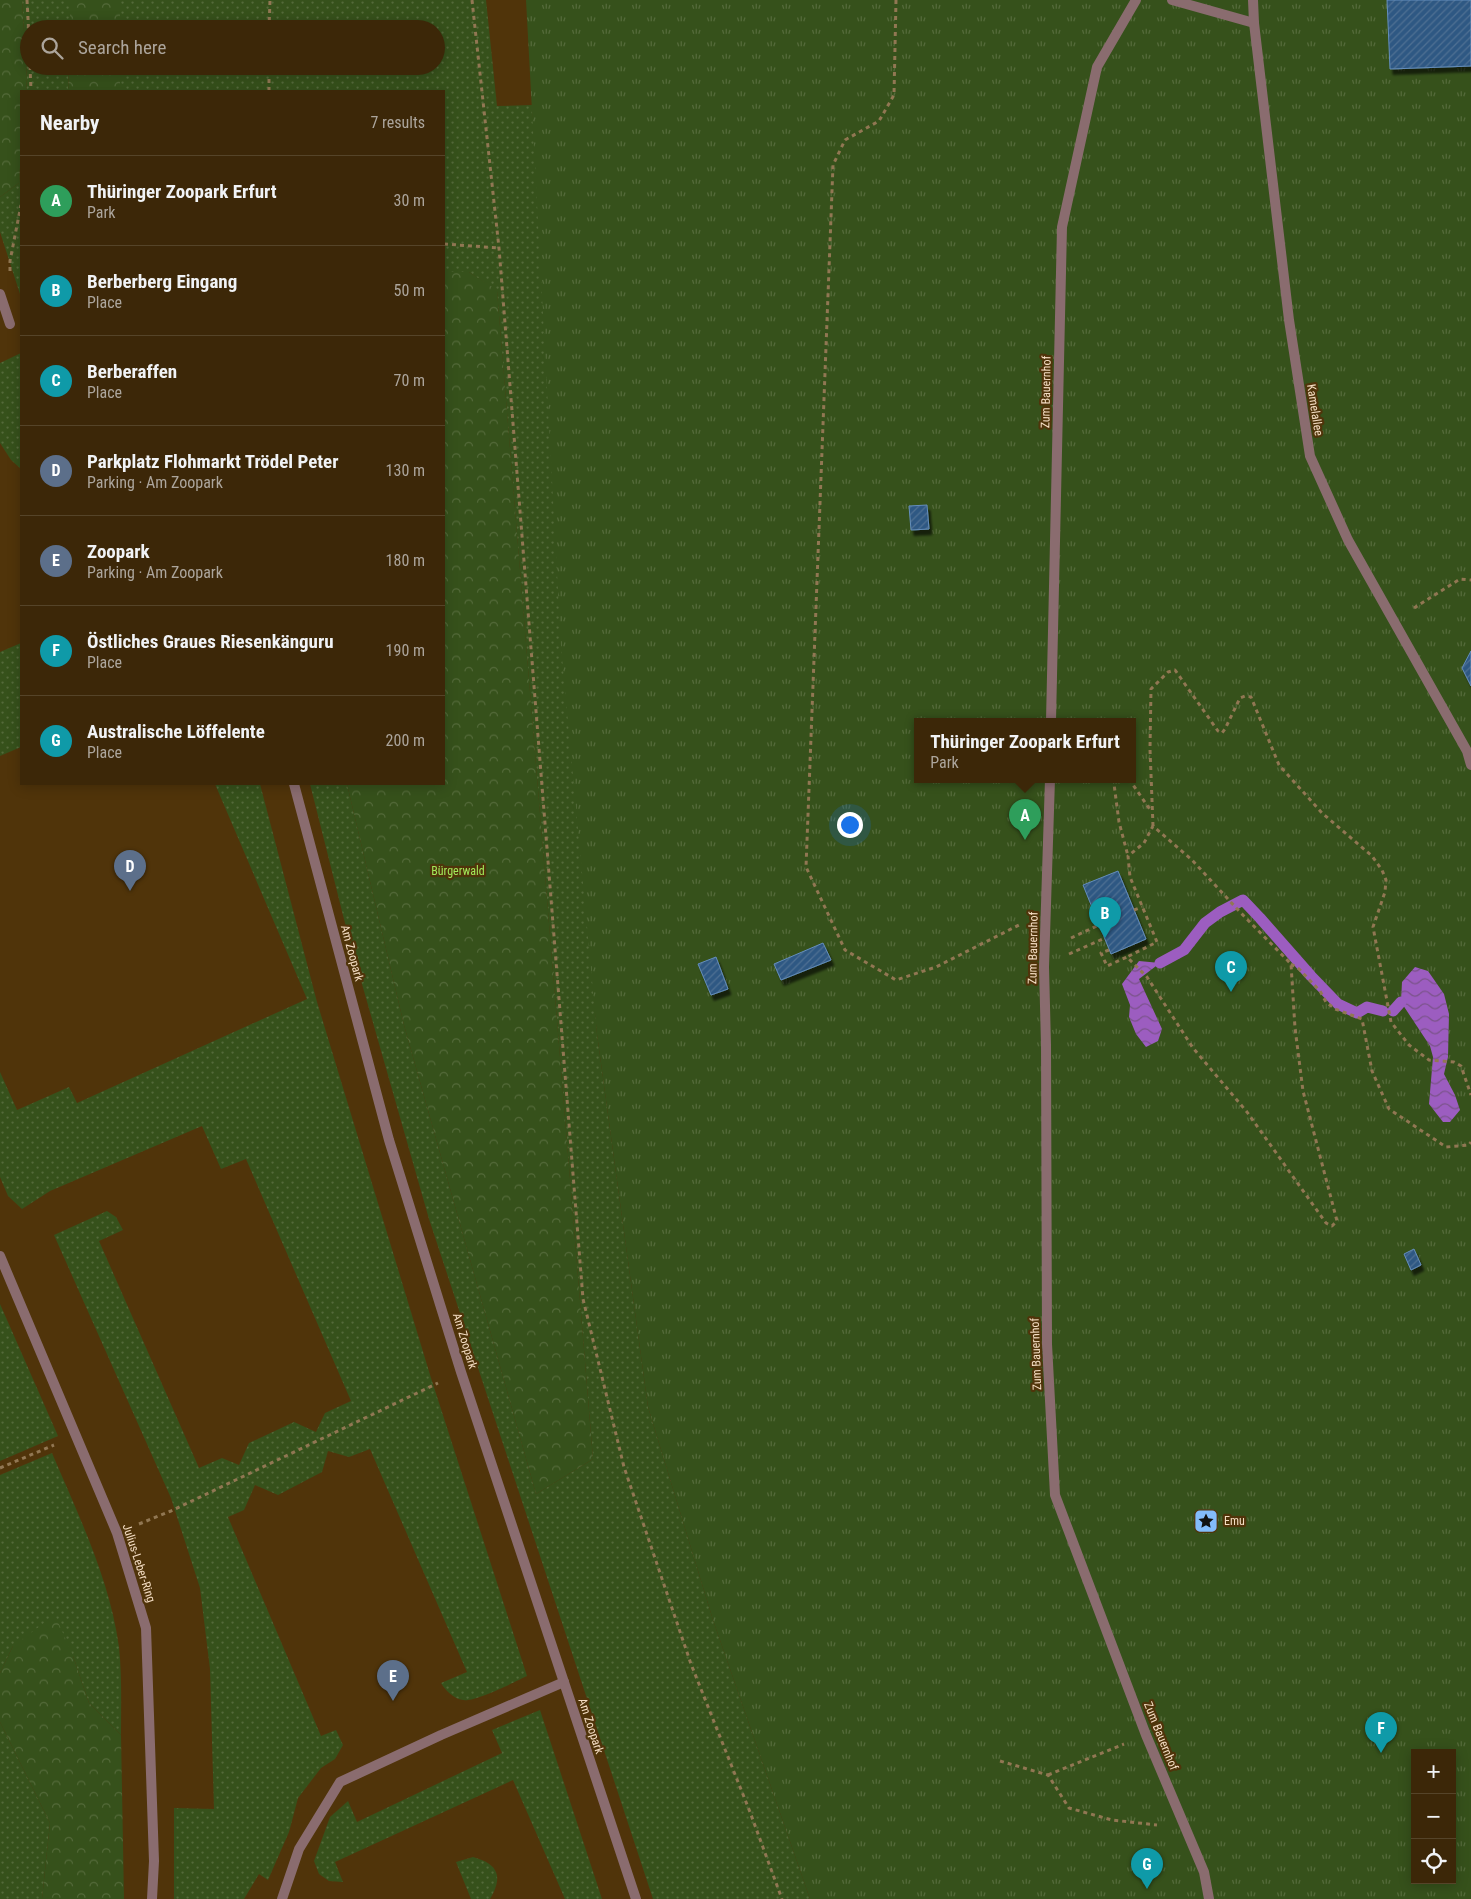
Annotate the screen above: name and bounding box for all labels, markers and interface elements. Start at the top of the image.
search box [20,20,445,75]
icon: search [38,34,66,62]
text: Search here [78,36,166,59]
text: Nearby [40,111,99,135]
text: 7 results [370,113,425,132]
text: Thüringer Zoopark Erfurt [87,180,277,203]
text: A [51,191,61,210]
text: 30 m [393,191,425,210]
text: Park [87,203,116,222]
text: Berberberg Eingang [87,270,237,293]
text: B [52,281,60,300]
text: 50 m [393,281,425,300]
text: Place [87,293,122,312]
street label: Zum Bauernhof [1038,355,1054,428]
text: Berberaffen [87,360,177,383]
text: C [51,371,61,390]
text: 70 m [393,371,425,390]
text: Place [87,383,122,402]
street label: Kamelallee [1304,383,1326,437]
text: Parkplatz Flohmarkt Trödel Peter [87,450,338,473]
text: D [51,461,61,480]
text: 130 m [386,461,425,480]
text: Parking · Am Zoopark [87,473,223,492]
text: Zoopark [87,540,150,563]
text: E [52,551,60,570]
text: 180 m [386,551,425,570]
text: Parking · Am Zoopark [87,563,223,582]
text: Östliches Graues Riesenkänguru [87,630,334,653]
text: F [52,641,60,660]
text: 190 m [386,641,425,660]
text: Place [87,653,122,672]
popup [914,718,1136,783]
text: Australische Löffelente [87,720,265,743]
text: Thüringer Zoopark Erfurt [930,730,1120,753]
text: G [51,731,61,750]
text: 200 m [386,731,425,750]
text: Place [87,743,122,762]
text: Park [930,753,959,772]
pin: A [1009,799,1041,840]
your location [837,812,863,838]
pin: D [114,850,146,891]
park label: Bürgerwald [431,864,485,878]
pin: B [1089,897,1121,938]
street label: Zum Bauernhof [1025,911,1041,984]
street label: Am Zoopark [338,923,366,983]
pin: C [1215,951,1247,992]
street label: Am Zoopark [450,1311,480,1371]
street label: Zum Bauernhof [1028,1317,1044,1391]
place icon: Emu [1193,1508,1219,1534]
place label: Emu [1224,1514,1245,1528]
street label: Julius-Leber-Ring [120,1522,158,1604]
pin: E [377,1660,409,1701]
street label: Am Zoopark [575,1696,607,1756]
street label: Zum Bauernhof [1141,1700,1181,1772]
pin: F [1365,1712,1397,1753]
map controls [1411,1749,1456,1884]
button: + [1411,1749,1456,1794]
button: − [1411,1794,1456,1839]
button: locate [1411,1839,1456,1884]
pin: G [1131,1848,1163,1889]

